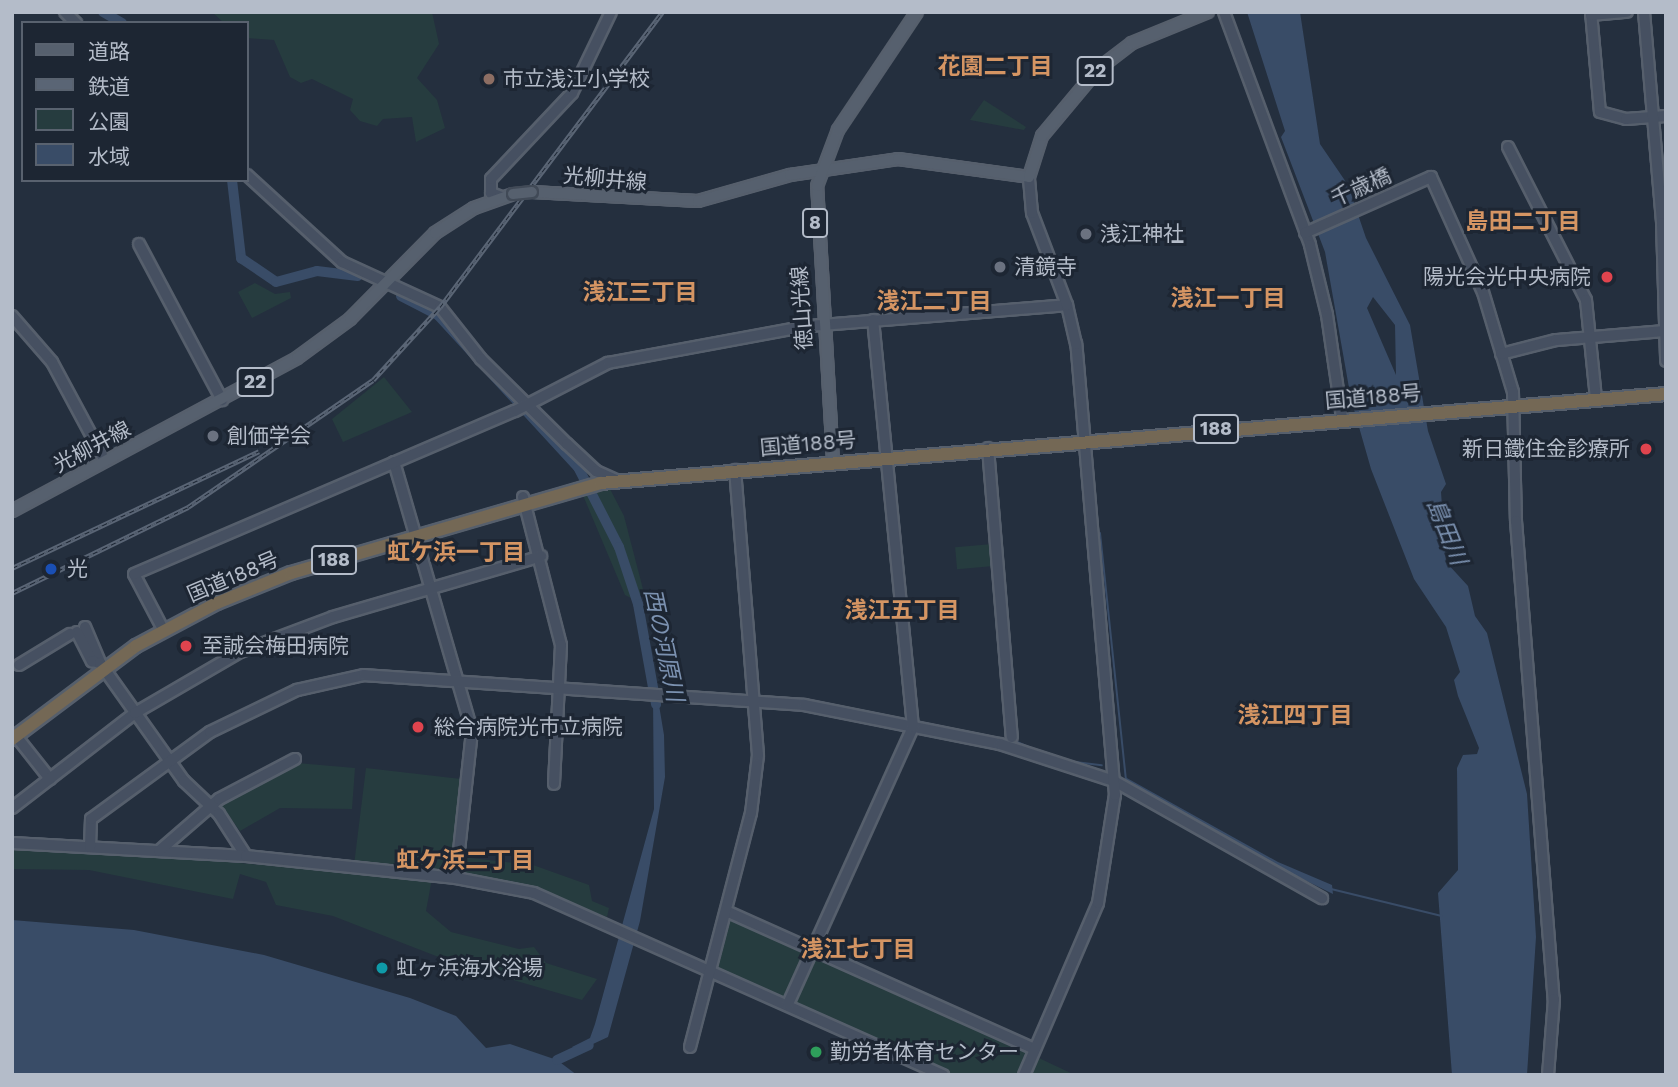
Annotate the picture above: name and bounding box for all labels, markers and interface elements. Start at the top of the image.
legend [21,21,248,182]
text: 道路 [88,39,130,64]
district label: 花園二丁目 [938,53,1052,81]
road number: 22 [1076,55,1114,86]
place label: 市立浅江小学校 [503,66,650,92]
marker: 市立浅江小学校 [481,71,497,87]
text: 鉄道 [88,74,130,99]
text: 公園 [88,109,130,134]
text: 水域 [88,144,130,169]
street label: 光柳井線 [562,163,648,195]
street label: 千歳橋 [1327,163,1395,211]
road number: 8 [801,208,829,238]
district label: 島田二丁目 [1466,208,1580,236]
place label: 浅江神社 [1100,221,1184,247]
marker: 浅江神社 [1078,226,1094,242]
place label: 清鏡寺 [1014,254,1077,280]
marker: 清鏡寺 [992,259,1008,275]
place label: 陽光会光中央病院 [1423,264,1591,290]
street label: 徳山光線 [787,265,817,351]
marker: 陽光会光中央病院 [1597,267,1617,287]
district label: 浅江三丁目 [583,279,697,307]
district label: 浅江一丁目 [1171,285,1285,313]
district label: 浅江二丁目 [877,288,991,316]
road number: 22 [236,366,274,398]
street label: 国道188号 [1324,380,1422,414]
road number: 188 [1192,414,1240,444]
street label: 光柳井線 [49,416,135,478]
place label: 創価学会 [227,423,311,449]
street label: 国道188号 [759,427,857,461]
marker: 創価学会 [205,428,221,444]
place label: 新日鐵住金診療所 [1462,436,1630,462]
marker: 新日鐵住金診療所 [1636,439,1656,459]
water label: 島田川 [1420,495,1472,569]
district label: 虹ケ浜一丁目 [387,539,525,567]
road number: 188 [310,544,358,576]
street label: 国道188号 [183,546,283,608]
place label: 光 [67,556,88,582]
marker: 光 [41,559,61,579]
water label: 西の河原川 [638,586,688,704]
district label: 浅江五丁目 [845,597,959,625]
place label: 至誠会梅田病院 [202,633,349,659]
marker: 至誠会梅田病院 [176,636,196,656]
district label: 浅江四丁目 [1238,702,1352,730]
place label: 総合病院光市立病院 [434,714,623,740]
marker: 総合病院光市立病院 [408,717,428,737]
district label: 虹ケ浜二丁目 [396,847,534,875]
district label: 浅江七丁目 [801,936,915,964]
place label: 虹ヶ浜海水浴場 [396,955,543,981]
marker: 虹ヶ浜海水浴場 [374,960,390,976]
place label: 勤労者体育センター [830,1039,1019,1065]
marker: 勤労者体育センター [808,1044,824,1060]

